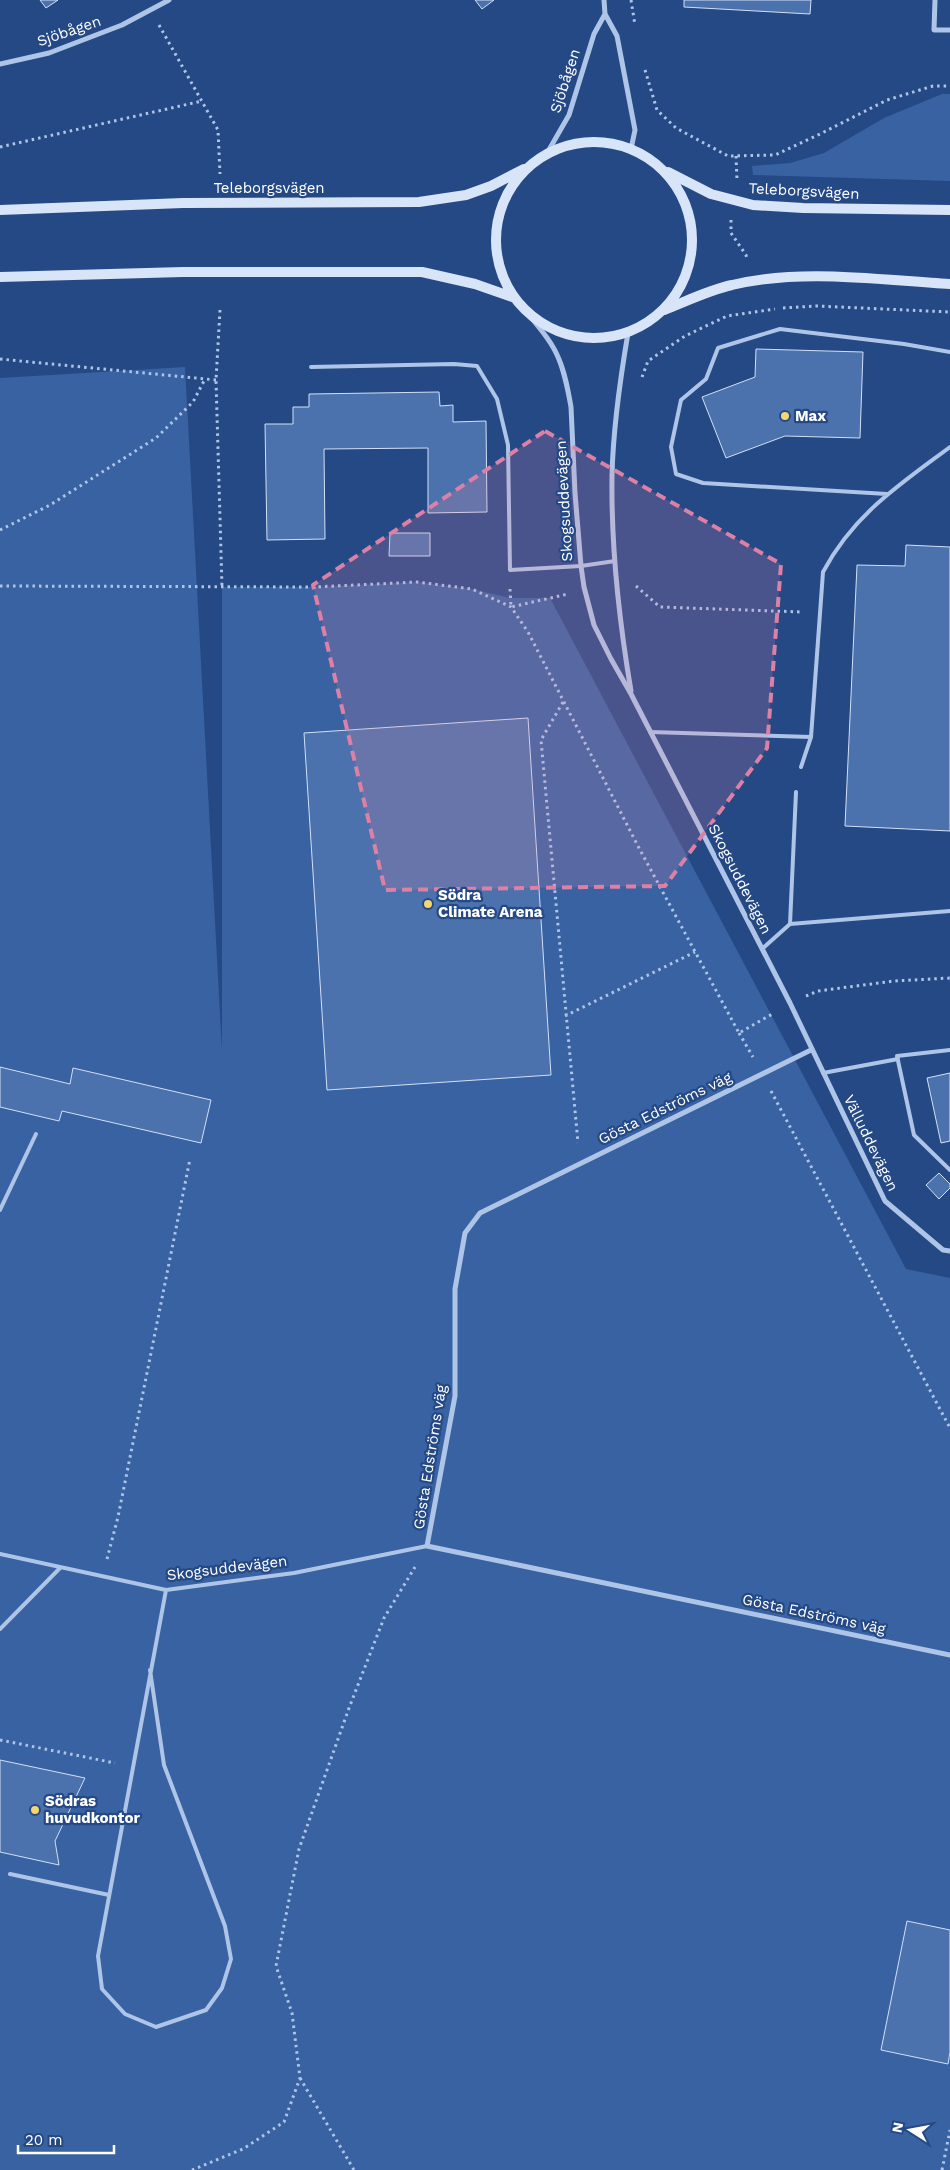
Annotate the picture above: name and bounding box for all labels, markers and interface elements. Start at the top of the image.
street label: Sjöbågen [35,12,103,50]
street label: Sjöbågen [546,47,584,115]
street label: Teleborgsvägen [213,179,325,197]
street label: Teleborgsvägen [748,179,860,203]
place label: Max [795,407,826,425]
marker: Max [779,410,791,422]
street label: Skogsuddevägen [552,440,576,562]
street label: Skogsuddevägen [704,821,776,937]
place label: Södra Climate Arena [438,886,543,921]
marker: Södra Climate Arena [422,898,434,910]
street label: Gösta Edströms väg [595,1068,735,1148]
street label: Välluddevägen [840,1092,902,1194]
street label: Gösta Edströms väg [410,1383,450,1531]
street label: Skogsuddevägen [166,1552,288,1584]
street label: Gösta Edströms väg [741,1590,887,1638]
place label: Södras huvudkontor [45,1792,140,1827]
marker: Södras huvudkontor [29,1804,41,1816]
north arrow [885,2105,935,2155]
text: N [888,2121,906,2134]
scale bar [18,2122,114,2154]
text: 20 m [25,2131,63,2149]

